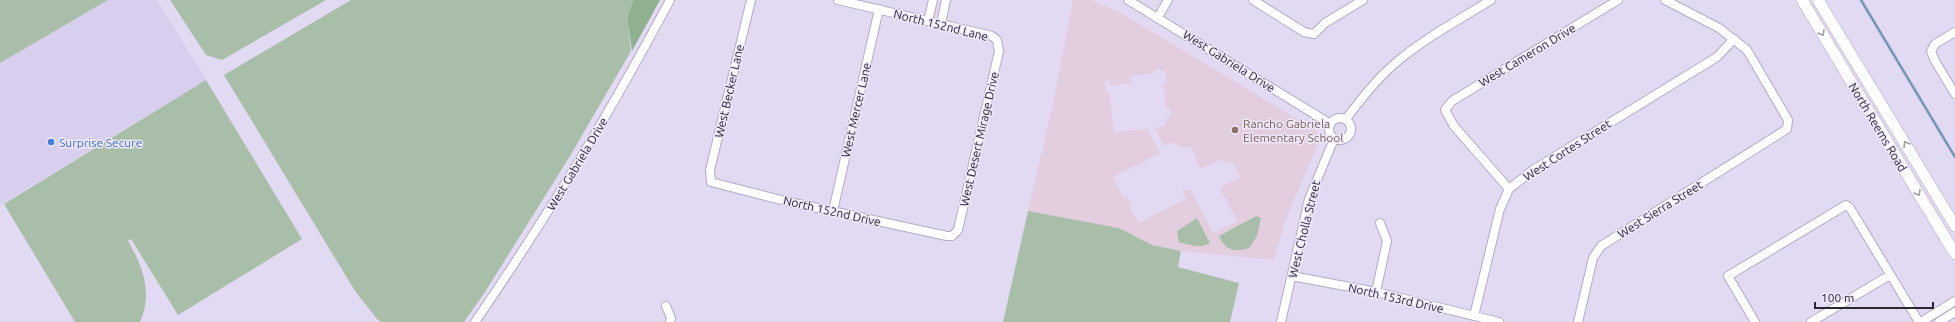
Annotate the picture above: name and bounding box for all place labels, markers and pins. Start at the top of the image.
place label: Rancho Gabriela Elementary School [1243,117,1343,144]
marker: Rancho Gabriela Elementary School [1230,125,1240,135]
place label: Surprise Secure [59,136,142,149]
marker: Surprise Secure [46,137,56,147]

